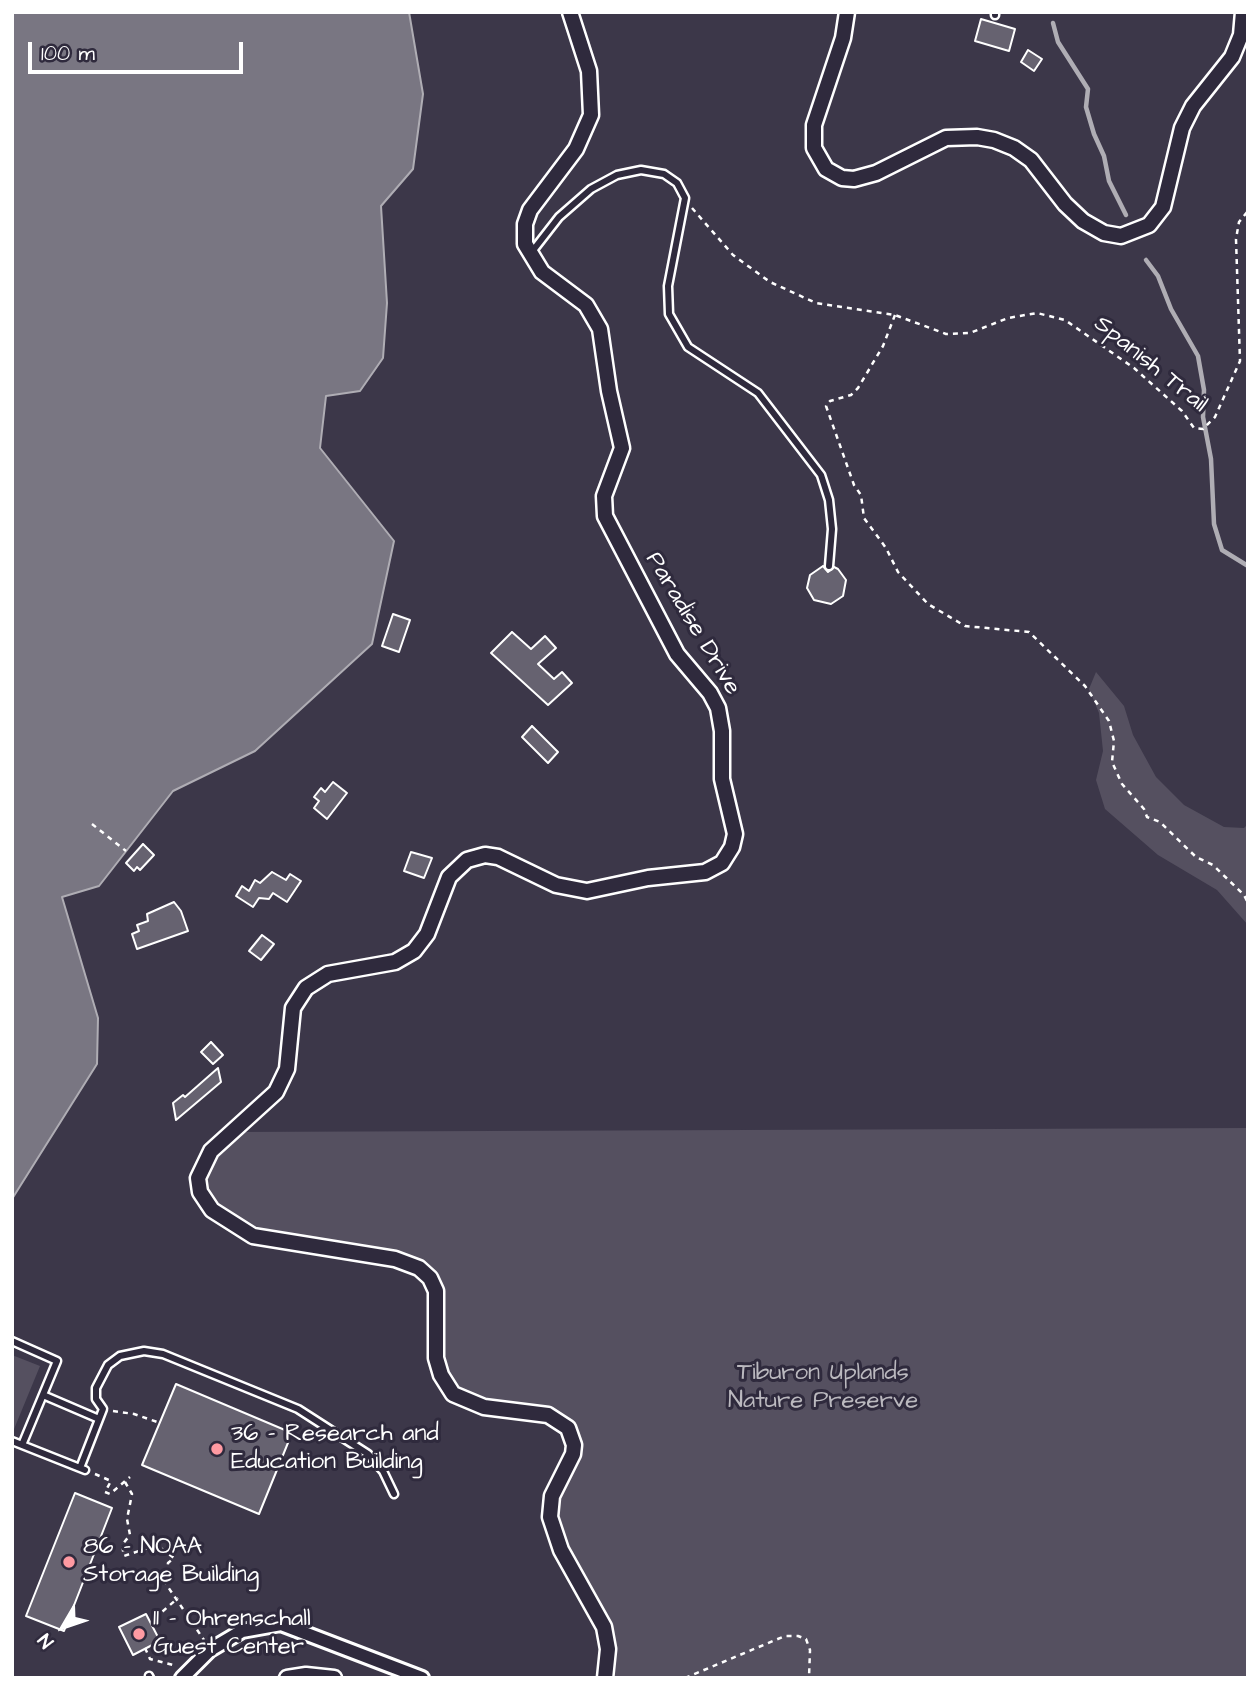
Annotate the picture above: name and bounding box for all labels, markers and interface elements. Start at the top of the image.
scale bar [32,28,247,72]
text: 100 m [41,39,95,68]
street label: Spanish Trail [1087,310,1213,420]
street label: Paradise Drive [638,547,746,701]
park label: Tiburon Uplands Nature Preserve [728,1360,918,1416]
place label: 36 - Research and Education Building [231,1421,439,1477]
marker: 36 - Research and Education Building [209,1441,225,1457]
place label: 86 - NOAA Storage Building [83,1534,259,1590]
marker: 86 - NOAA Storage Building [61,1554,77,1570]
north arrow [28,1592,98,1662]
place label: 11 - Ohrenschall Guest Center [153,1606,311,1662]
marker: 11 - Ohrenschall Guest Center [131,1626,147,1642]
text: N [32,1627,61,1654]

